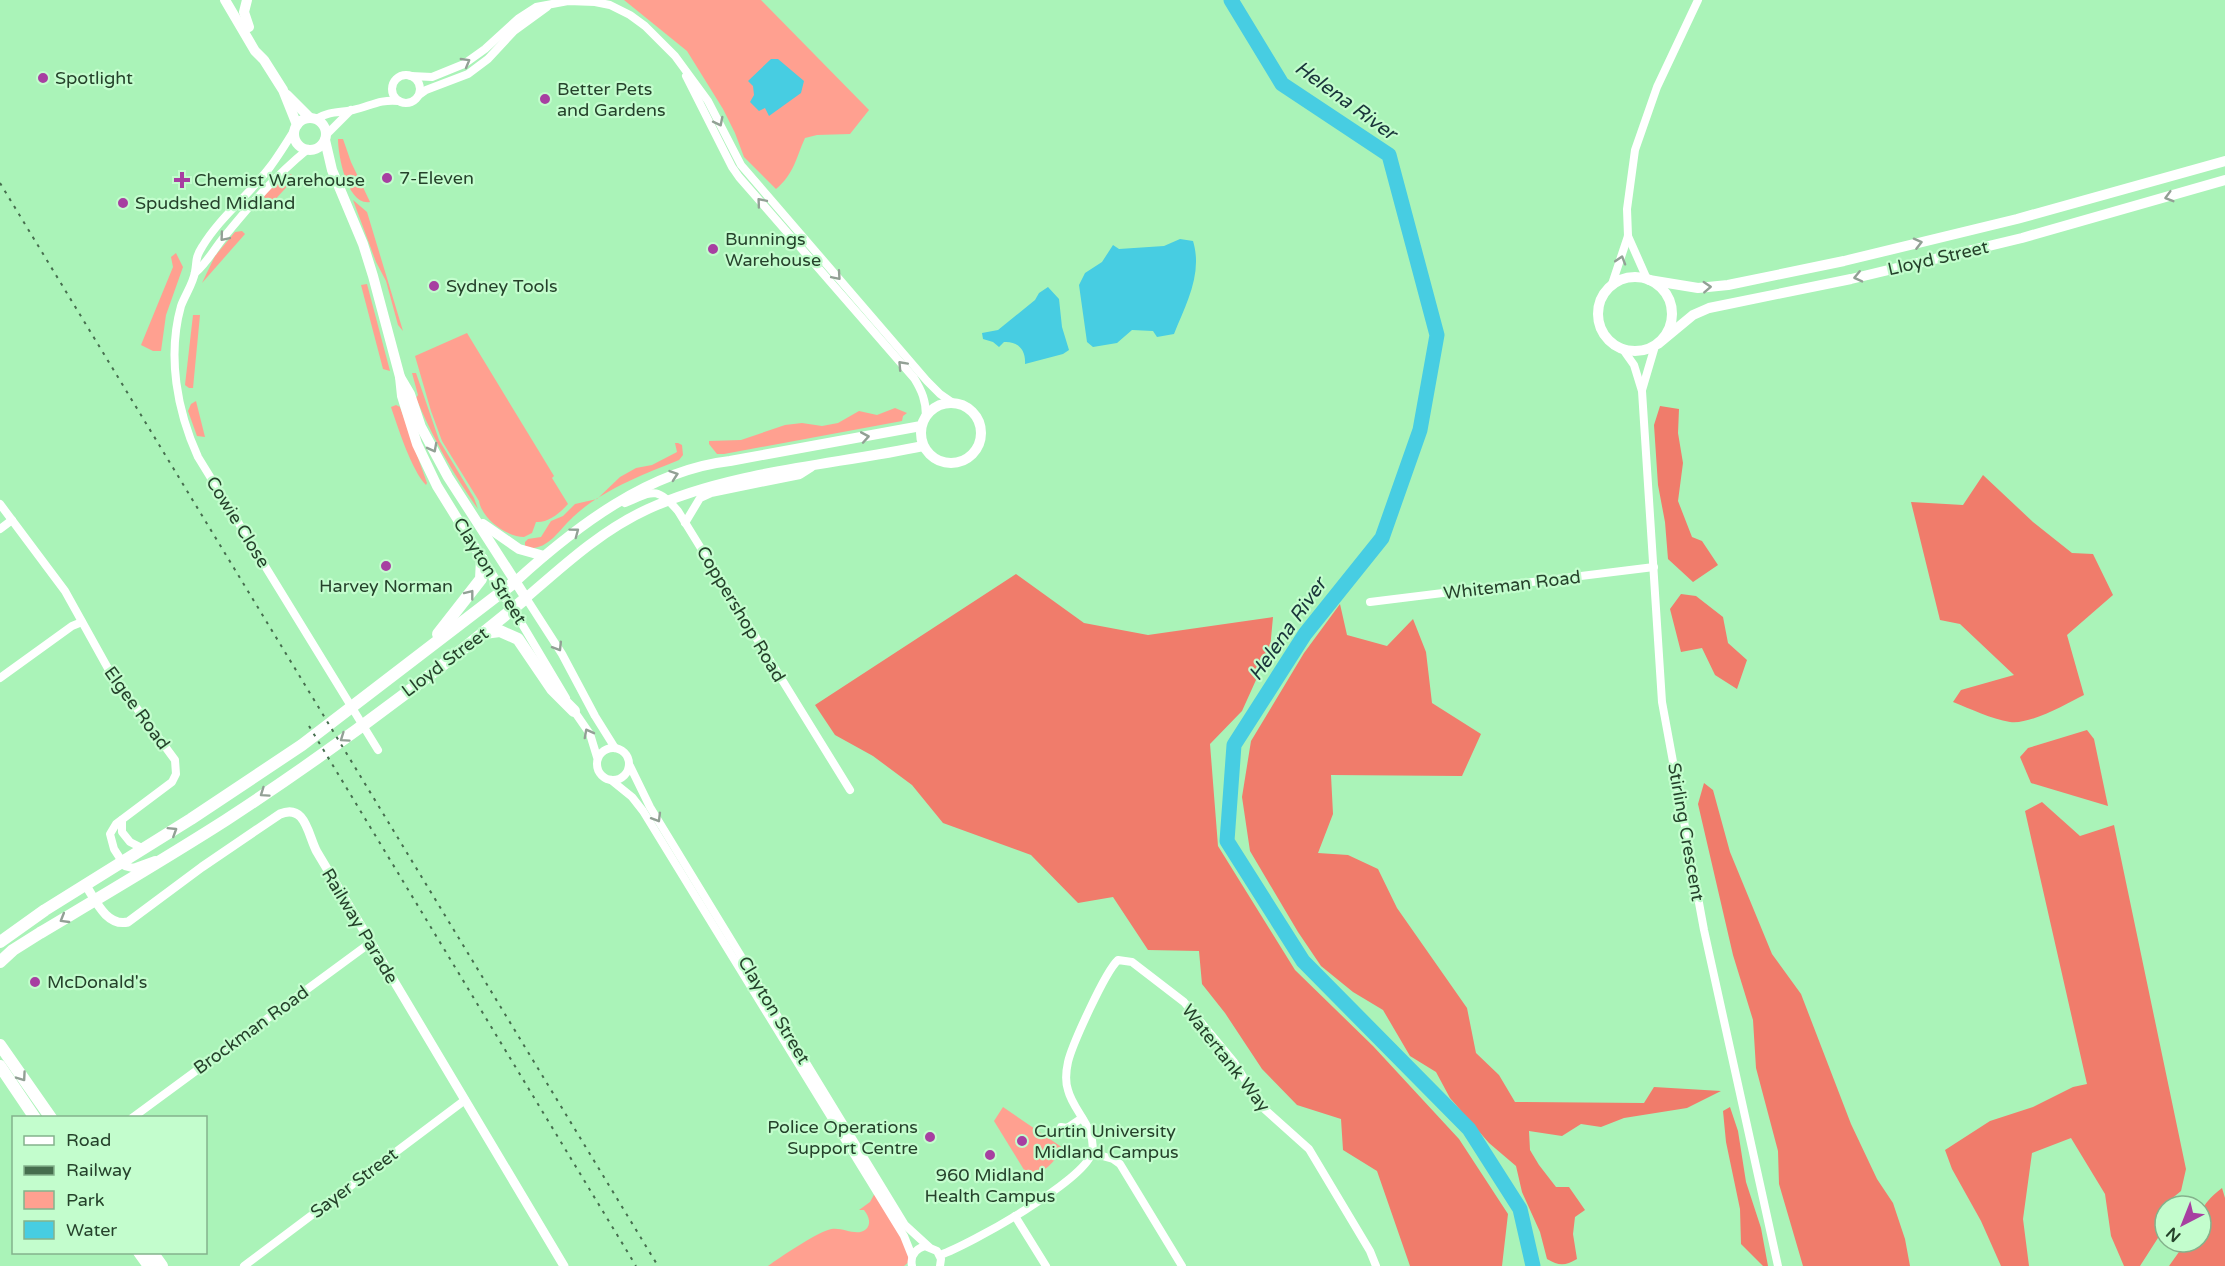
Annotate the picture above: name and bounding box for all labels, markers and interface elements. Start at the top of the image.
water label: Helena River [1290,56,1403,147]
one-way arrow [460,58,470,70]
place label: Spotlight [55,67,133,89]
marker: Spotlight [36,71,50,85]
place label: Better Pets and Gardens [557,78,666,121]
marker: Better Pets and Gardens [538,92,552,106]
one-way arrow [712,116,723,126]
place label: 7-Eleven [399,167,474,189]
place label: Chemist Warehouse [194,169,365,191]
marker: 7-Eleven [380,171,394,185]
marker: Chemist Warehouse [175,173,189,187]
one-way arrow [2164,190,2175,202]
place label: Spudshed Midland [135,192,295,214]
marker: Spudshed Midland [116,196,130,210]
one-way arrow [757,198,768,209]
place label: Bunnings Warehouse [725,228,821,271]
one-way arrow [220,230,231,241]
street label: Lloyd Street [1885,236,1991,280]
one-way arrow [1913,238,1923,251]
marker: Bunnings Warehouse [706,242,720,256]
one-way arrow [1614,255,1626,266]
one-way arrow [830,269,841,280]
one-way arrow [1853,270,1863,283]
place label: Sydney Tools [446,275,558,297]
marker: Sydney Tools [427,279,441,293]
one-way arrow [1703,281,1712,294]
one-way arrow [898,361,909,372]
one-way arrow [859,431,869,444]
one-way arrow [425,442,437,453]
one-way arrow [668,469,679,482]
street label: Cowie Close [201,472,275,572]
street label: Clayton Street [448,514,532,629]
one-way arrow [568,528,579,539]
street label: Coppershop Road [692,542,790,686]
marker: Harvey Norman [379,559,393,573]
street label: Whiteman Road [1442,566,1582,604]
water label: Helena River [1244,572,1333,685]
place label: Harvey Norman [319,575,453,597]
one-way arrow [463,589,474,600]
street label: Lloyd Street [397,622,493,702]
one-way arrow [550,641,562,651]
street label: Elgee Road [99,662,175,754]
one-way arrow [584,729,595,739]
one-way arrow [339,730,350,741]
street label: Stirling Crescent [1663,761,1709,903]
one-way arrow [260,786,271,797]
one-way arrow [649,812,661,822]
one-way arrow [167,826,177,838]
street label: Railway Parade [317,864,403,988]
one-way arrow [60,912,70,924]
street label: Clayton Street [733,952,815,1068]
place label: McDonald's [47,971,147,993]
marker: McDonald's [28,975,42,989]
street label: Brockman Road [189,981,313,1079]
street label: Watertank Way [1177,1000,1275,1117]
one-way arrow [15,1070,26,1081]
legend [12,1116,207,1254]
place label: Police Operations Support Centre [767,1116,918,1159]
place label: Curtin University Midland Campus [1034,1120,1179,1163]
text: Road [66,1129,111,1151]
marker: Police Operations Support Centre [923,1130,937,1144]
marker: Curtin University Midland Campus [1015,1134,1029,1148]
street label: Sayer Street [306,1143,402,1223]
marker: 960 Midland Health Campus [983,1148,997,1162]
text: Railway [66,1159,132,1181]
place label: 960 Midland Health Campus [925,1164,1055,1207]
text: Park [66,1189,105,1211]
north arrow [2153,1194,2213,1254]
text: Water [66,1219,117,1241]
text: N [2162,1223,2185,1246]

